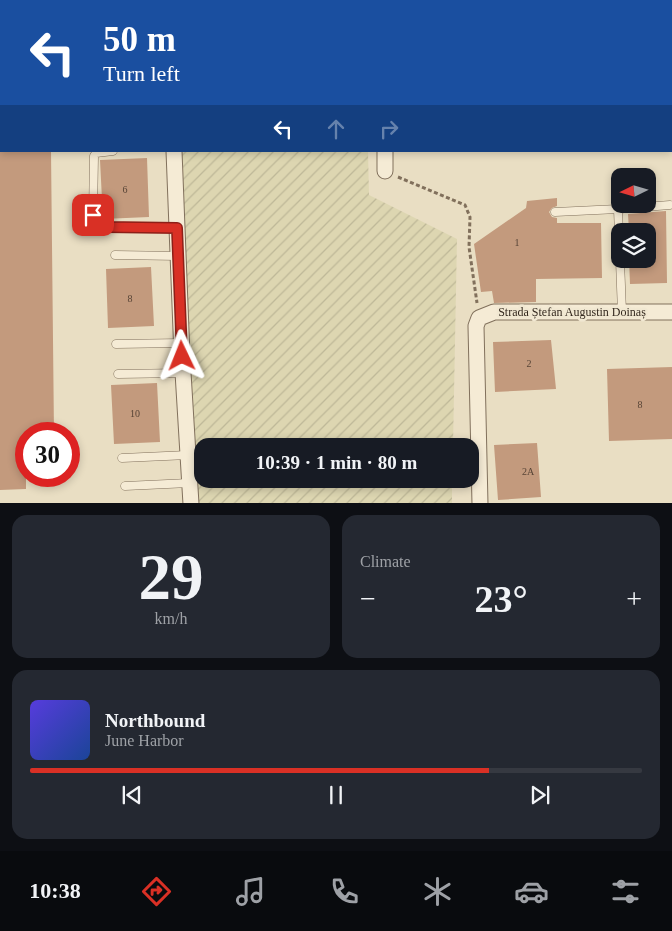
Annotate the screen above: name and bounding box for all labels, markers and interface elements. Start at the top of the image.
icon: left [20,20,85,85]
text: 50 m [103,20,176,59]
text: Turn left [103,61,180,86]
icon: left [269,115,297,143]
icon: ahead [322,115,350,143]
icon: right [375,115,403,143]
north arrow [611,168,656,212]
map controls [611,168,656,268]
house number: 6 [123,184,128,195]
pin [72,194,114,236]
icon: arrive [79,201,107,229]
button: layers [611,223,656,268]
house number: 1 [515,237,520,248]
house number: 8 [128,293,133,304]
street label: Strada Ștefan Augustin Doinaș [498,305,646,319]
position arrow [155,329,207,381]
house number: 2 [527,358,532,369]
house number: 8 [638,399,643,410]
house number: 10 [130,408,140,419]
speed limit sign: 30 [15,422,80,487]
text: 10:39 · 1 min · 80 m [256,452,417,473]
house number: 2A [522,466,535,477]
text: 29 [139,541,204,613]
text: Climate [360,553,411,570]
text: 23° [474,578,528,620]
text: − [360,583,376,614]
text: + [626,583,642,614]
text: km/h [155,610,187,627]
text: Northbound [105,710,205,731]
text: June Harbor [105,732,184,749]
icon: previous [118,781,146,809]
icon: pause [322,781,350,809]
icon: next [526,781,554,809]
icon: directions [139,874,174,909]
icon: music [233,874,268,909]
icon: phone [327,874,362,909]
icon: climate [420,874,455,909]
icon: car [514,874,549,909]
icon: filters [608,874,643,909]
text: 10:38 [29,878,81,903]

